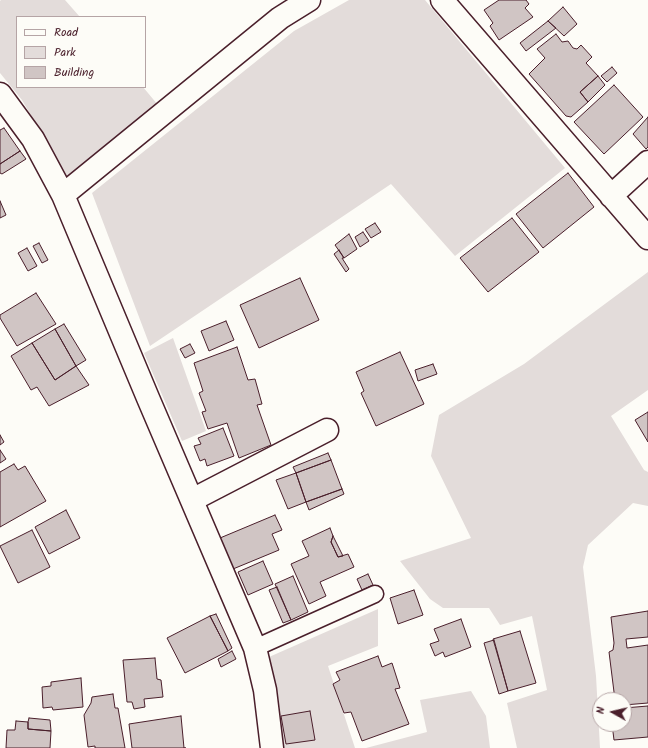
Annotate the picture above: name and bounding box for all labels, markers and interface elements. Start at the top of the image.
legend [16,16,146,88]
text: Road [54,23,78,42]
text: Park [54,43,76,62]
text: Building [54,63,94,82]
north arrow [592,692,632,732]
text: N [592,706,611,715]

